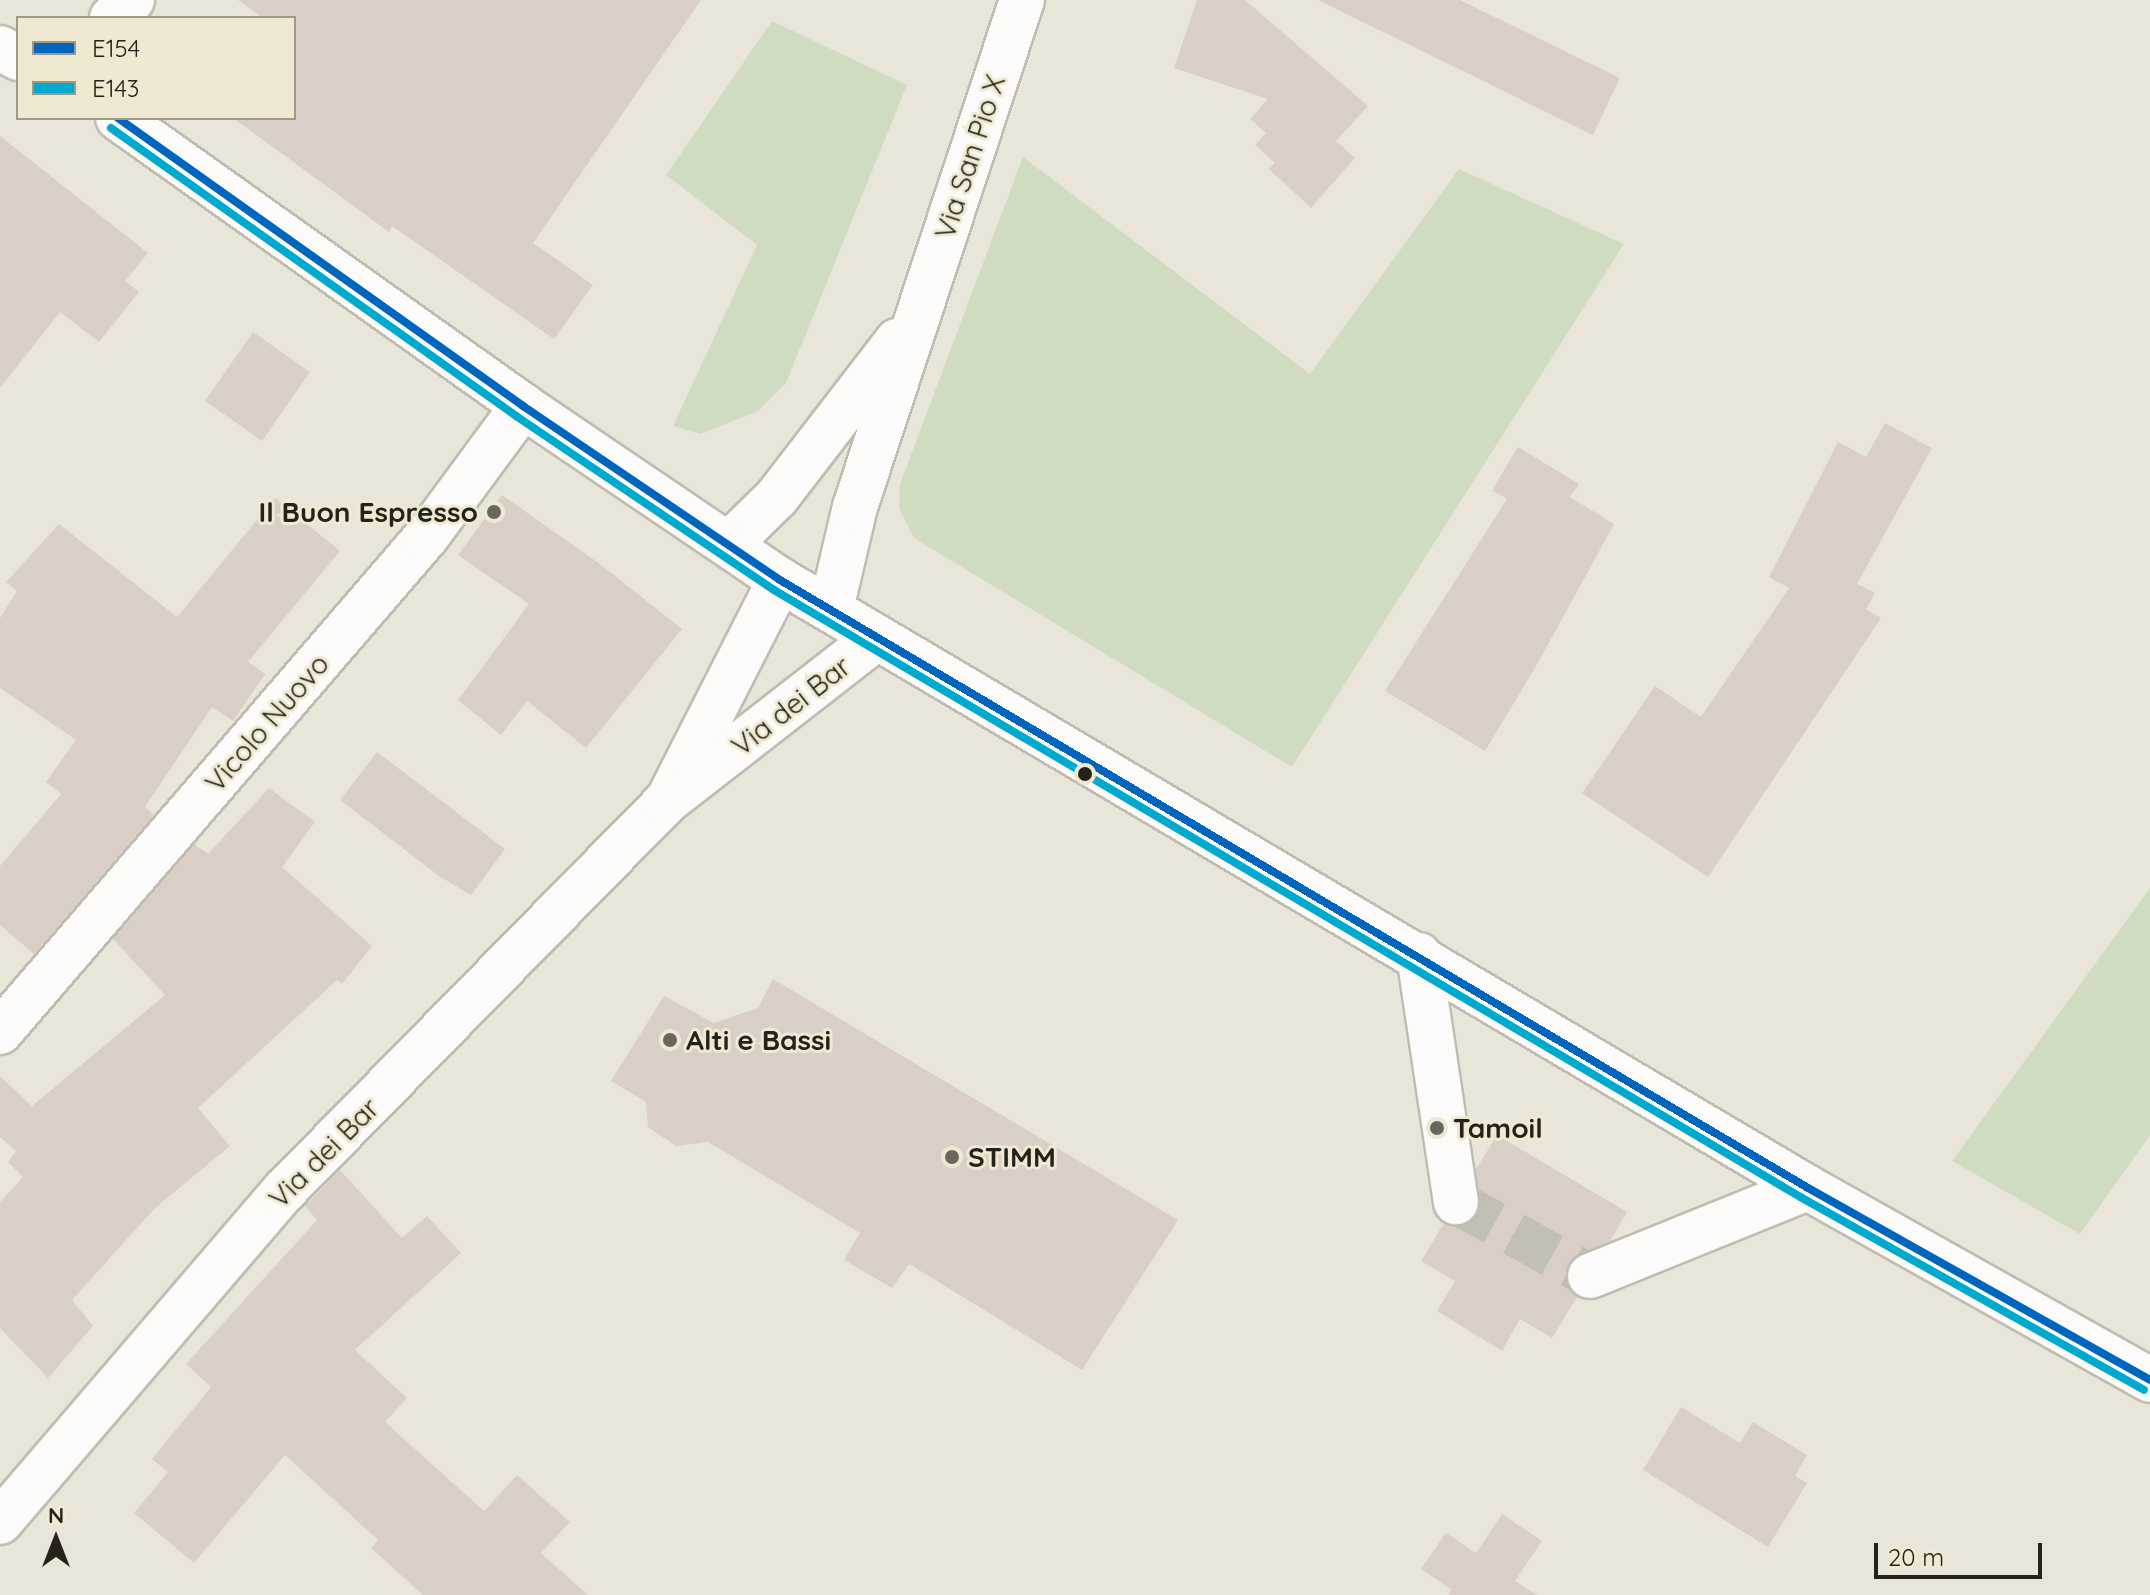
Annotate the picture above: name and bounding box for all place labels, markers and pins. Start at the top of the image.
place label: Il Buon Espresso [259,495,478,529]
marker: Il Buon Espresso [485,503,503,521]
unlabelled marker [1077,766,1093,782]
place label: Alti e Bassi [686,1023,831,1057]
marker: Alti e Bassi [661,1031,679,1049]
place label: Tamoil [1453,1111,1543,1145]
marker: Tamoil [1428,1119,1446,1137]
place label: STIMM [968,1140,1056,1174]
marker: STIMM [943,1148,961,1166]

